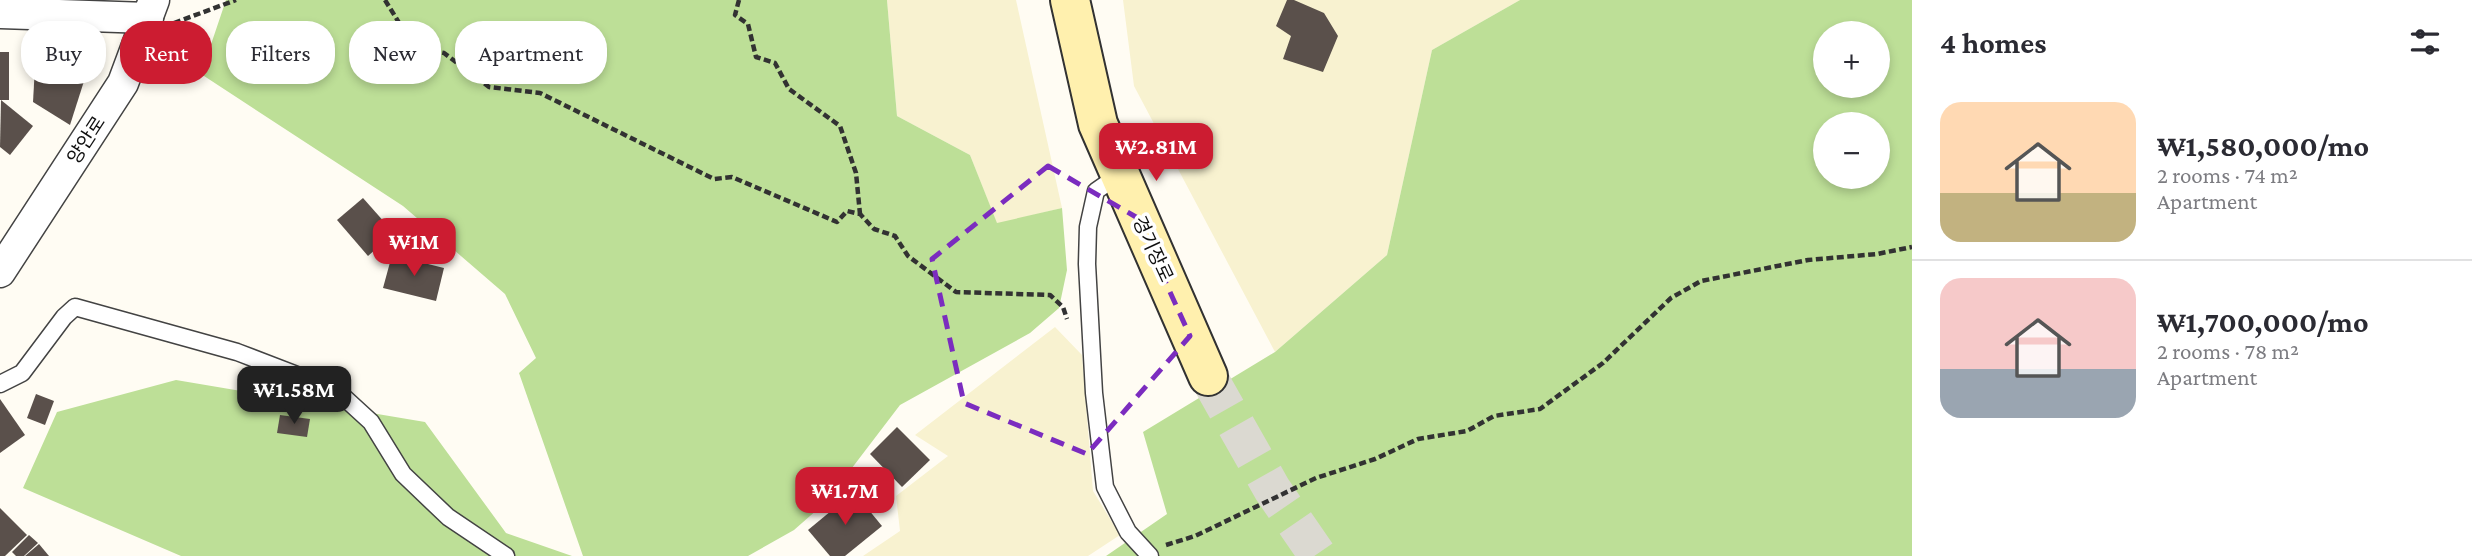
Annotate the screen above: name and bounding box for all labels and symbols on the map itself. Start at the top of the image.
street label: 양안로 [63,112,109,168]
pin: ₩2.81M [1099,124,1213,183]
street label: 경기장로 [1129,213,1177,285]
pin: ₩1M [380,218,448,278]
pin: ₩1.58M [237,366,351,426]
pin: ₩1.7M [796,468,894,527]

